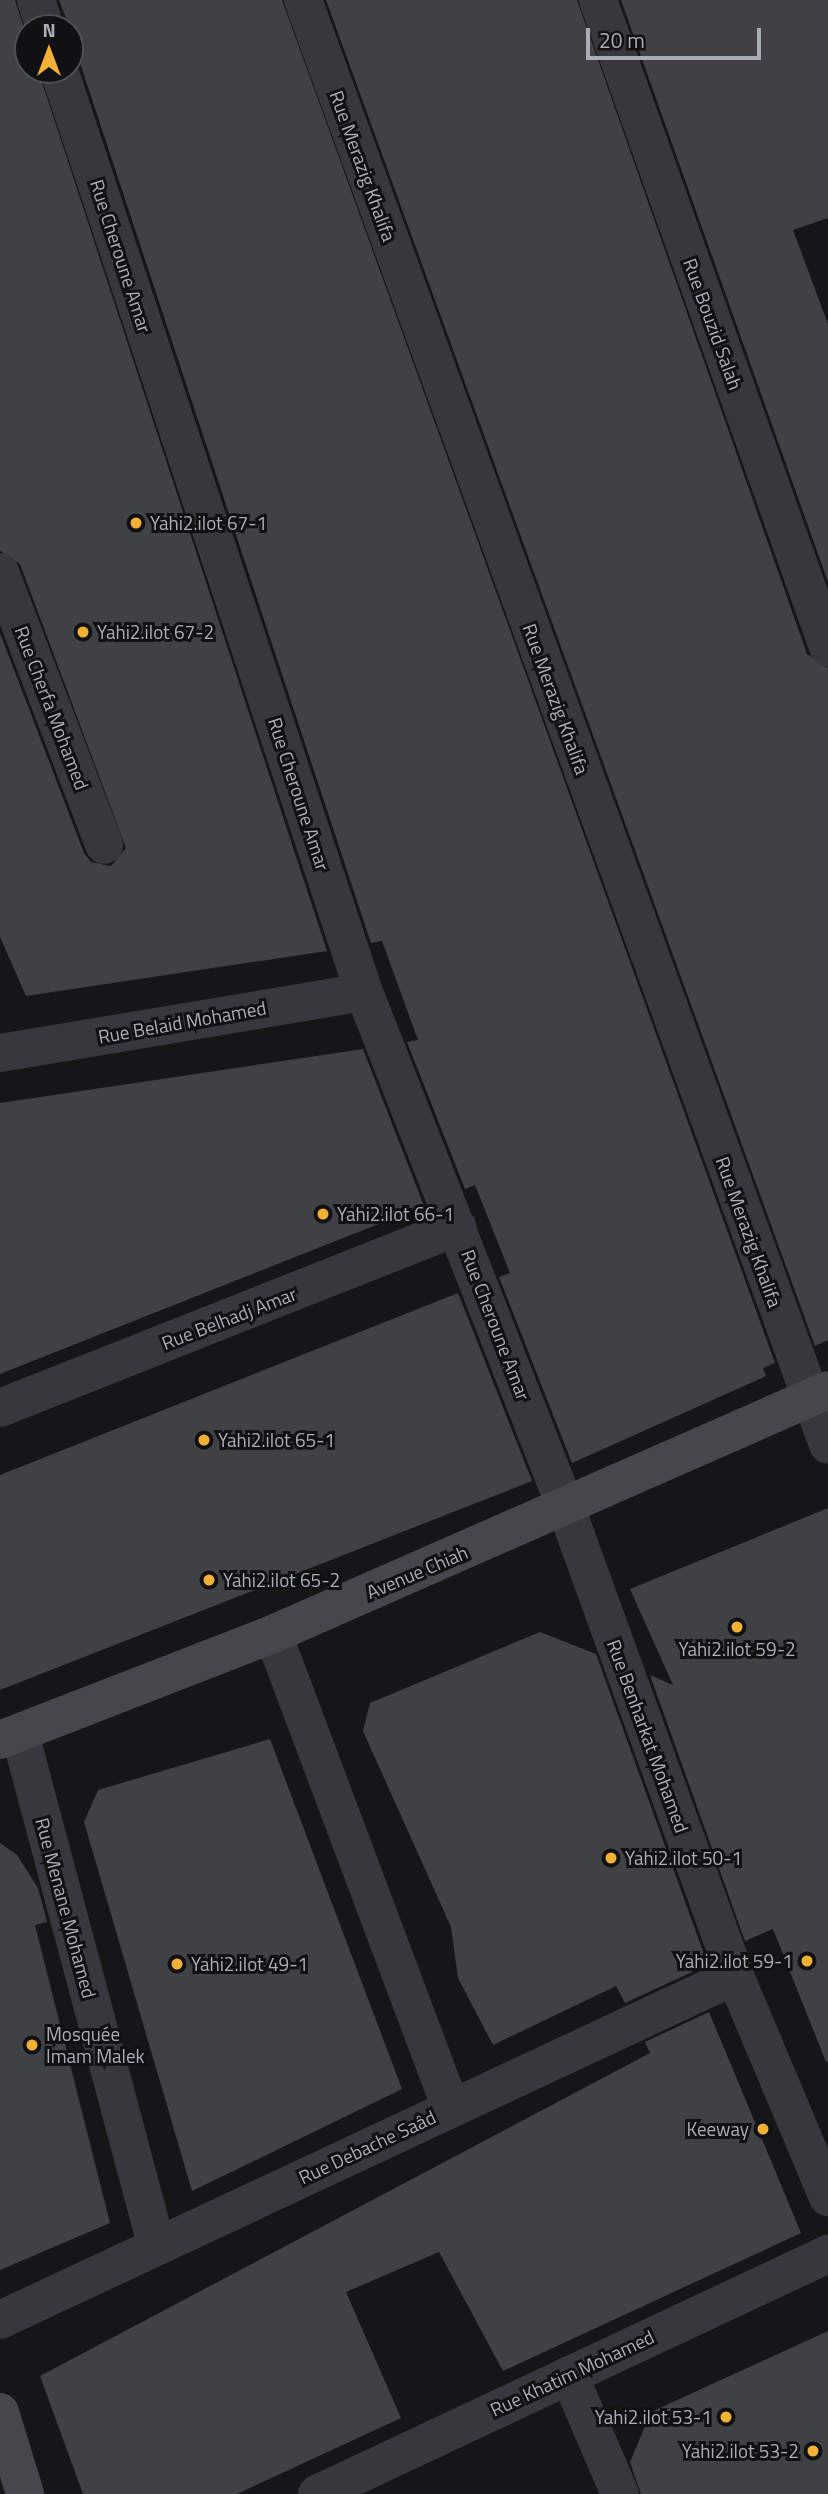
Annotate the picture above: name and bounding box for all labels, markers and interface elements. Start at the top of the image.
north arrow [14,14,84,84]
scale bar [590,14,765,58]
text: N [42,15,56,44]
text: 20 m [599,24,645,56]
street label: Rue Merazig Khalifa [325,88,401,244]
street label: Rue Cheroune Amar [86,177,156,335]
street label: Rue Bouzid Salah [679,255,747,393]
place label: Yahi2.ilot 67-1 [150,512,267,534]
marker: Yahi2.ilot 67-1 [128,515,144,531]
place label: Yahi2.ilot 67-2 [97,621,214,643]
street label: Rue Merazig Khalifa [518,621,594,777]
street label: Rue Cherfa Mohamed [10,623,94,793]
marker: Yahi2.ilot 67-2 [75,624,91,640]
street label: Rue Cheroune Amar [264,715,334,873]
street label: Rue Belaid Mohamed [96,996,268,1048]
street label: Rue Merazig Khalifa [711,1154,787,1310]
place label: Yahi2.ilot 66-1 [337,1203,454,1225]
marker: Yahi2.ilot 66-1 [315,1206,331,1222]
street label: Rue Cheroune Amar [457,1246,535,1404]
street label: Rue Belhadj Amar [158,1282,300,1354]
place label: Yahi2.ilot 65-1 [218,1429,335,1451]
marker: Yahi2.ilot 65-1 [196,1432,212,1448]
street label: Avenue Chiah [363,1540,471,1604]
place label: Yahi2.ilot 65-2 [223,1569,340,1591]
marker: Yahi2.ilot 65-2 [201,1572,217,1588]
marker: Yahi2.ilot 59-2 [729,1619,745,1635]
street label: Rue Benharkat Mohamed [602,1636,694,1836]
place label: Yahi2.ilot 59-2 [678,1638,796,1660]
street label: Rue Menane Mohamed [31,1815,101,2001]
place label: Yahi2.ilot 50-1 [625,1847,742,1869]
marker: Yahi2.ilot 50-1 [603,1850,619,1866]
place label: Yahi2.ilot 59-1 [676,1950,793,1972]
place label: Yahi2.ilot 49-1 [191,1953,308,1975]
marker: Yahi2.ilot 59-1 [799,1953,815,1969]
marker: Yahi2.ilot 49-1 [169,1956,185,1972]
place label: Mosquée Imam Malek [46,2023,145,2067]
marker: Mosquée Imam Malek [24,2037,40,2053]
street label: Rue Debache Saâd [295,2105,439,2189]
place label: Keeway [686,2118,749,2140]
marker: Keeway [755,2121,771,2137]
street label: Rue Khatim Mohamed [486,2325,658,2421]
place label: Yahi2.ilot 53-1 [595,2406,712,2428]
marker: Yahi2.ilot 53-1 [718,2409,734,2425]
place label: Yahi2.ilot 53-2 [682,2440,799,2462]
marker: Yahi2.ilot 53-2 [805,2443,821,2459]

